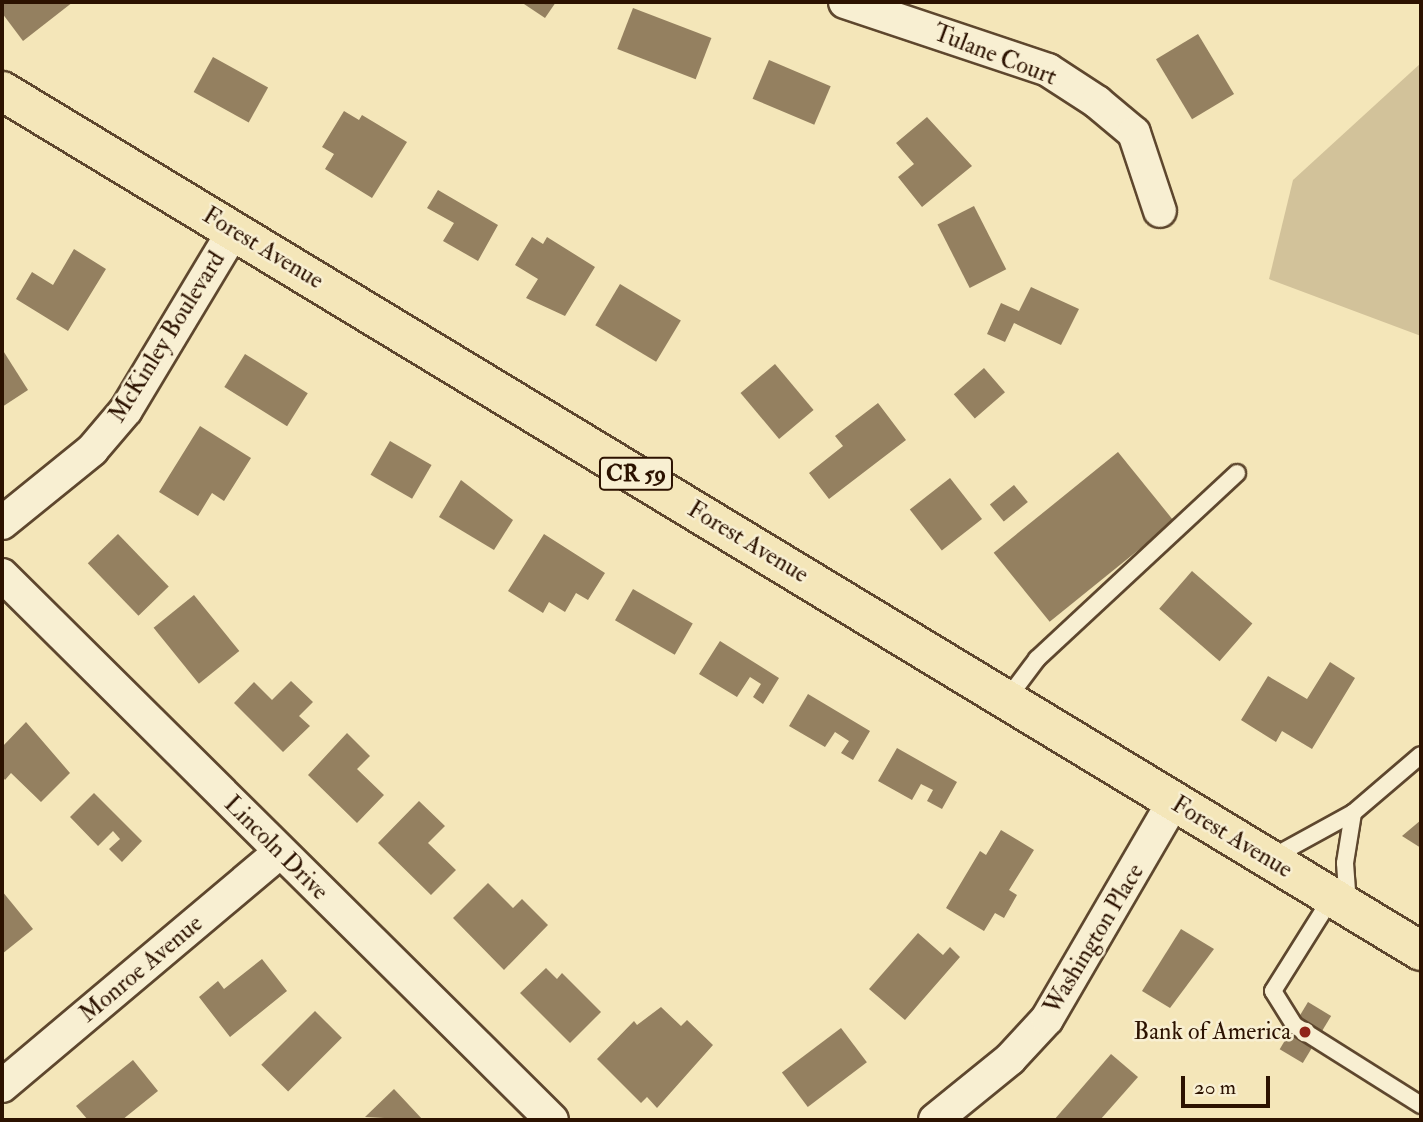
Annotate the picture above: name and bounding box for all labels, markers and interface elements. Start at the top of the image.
street label: Tulane Court [929,18,1061,92]
street label: Forest Avenue [198,201,328,295]
street label: McKinley Boulevard [103,246,231,428]
road number: CR 59 [598,454,674,494]
street label: Forest Avenue [683,495,813,589]
street label: Lincoln Drive [218,790,334,906]
street label: Forest Avenue [1167,790,1297,884]
street label: Washington Place [1038,859,1150,1019]
street label: Monroe Avenue [74,909,208,1029]
place label: Bank of America [1134,1018,1291,1046]
marker: Bank of America [1297,1024,1313,1040]
scale bar [1185,1062,1274,1106]
text: 20 m [1194,1074,1236,1101]

